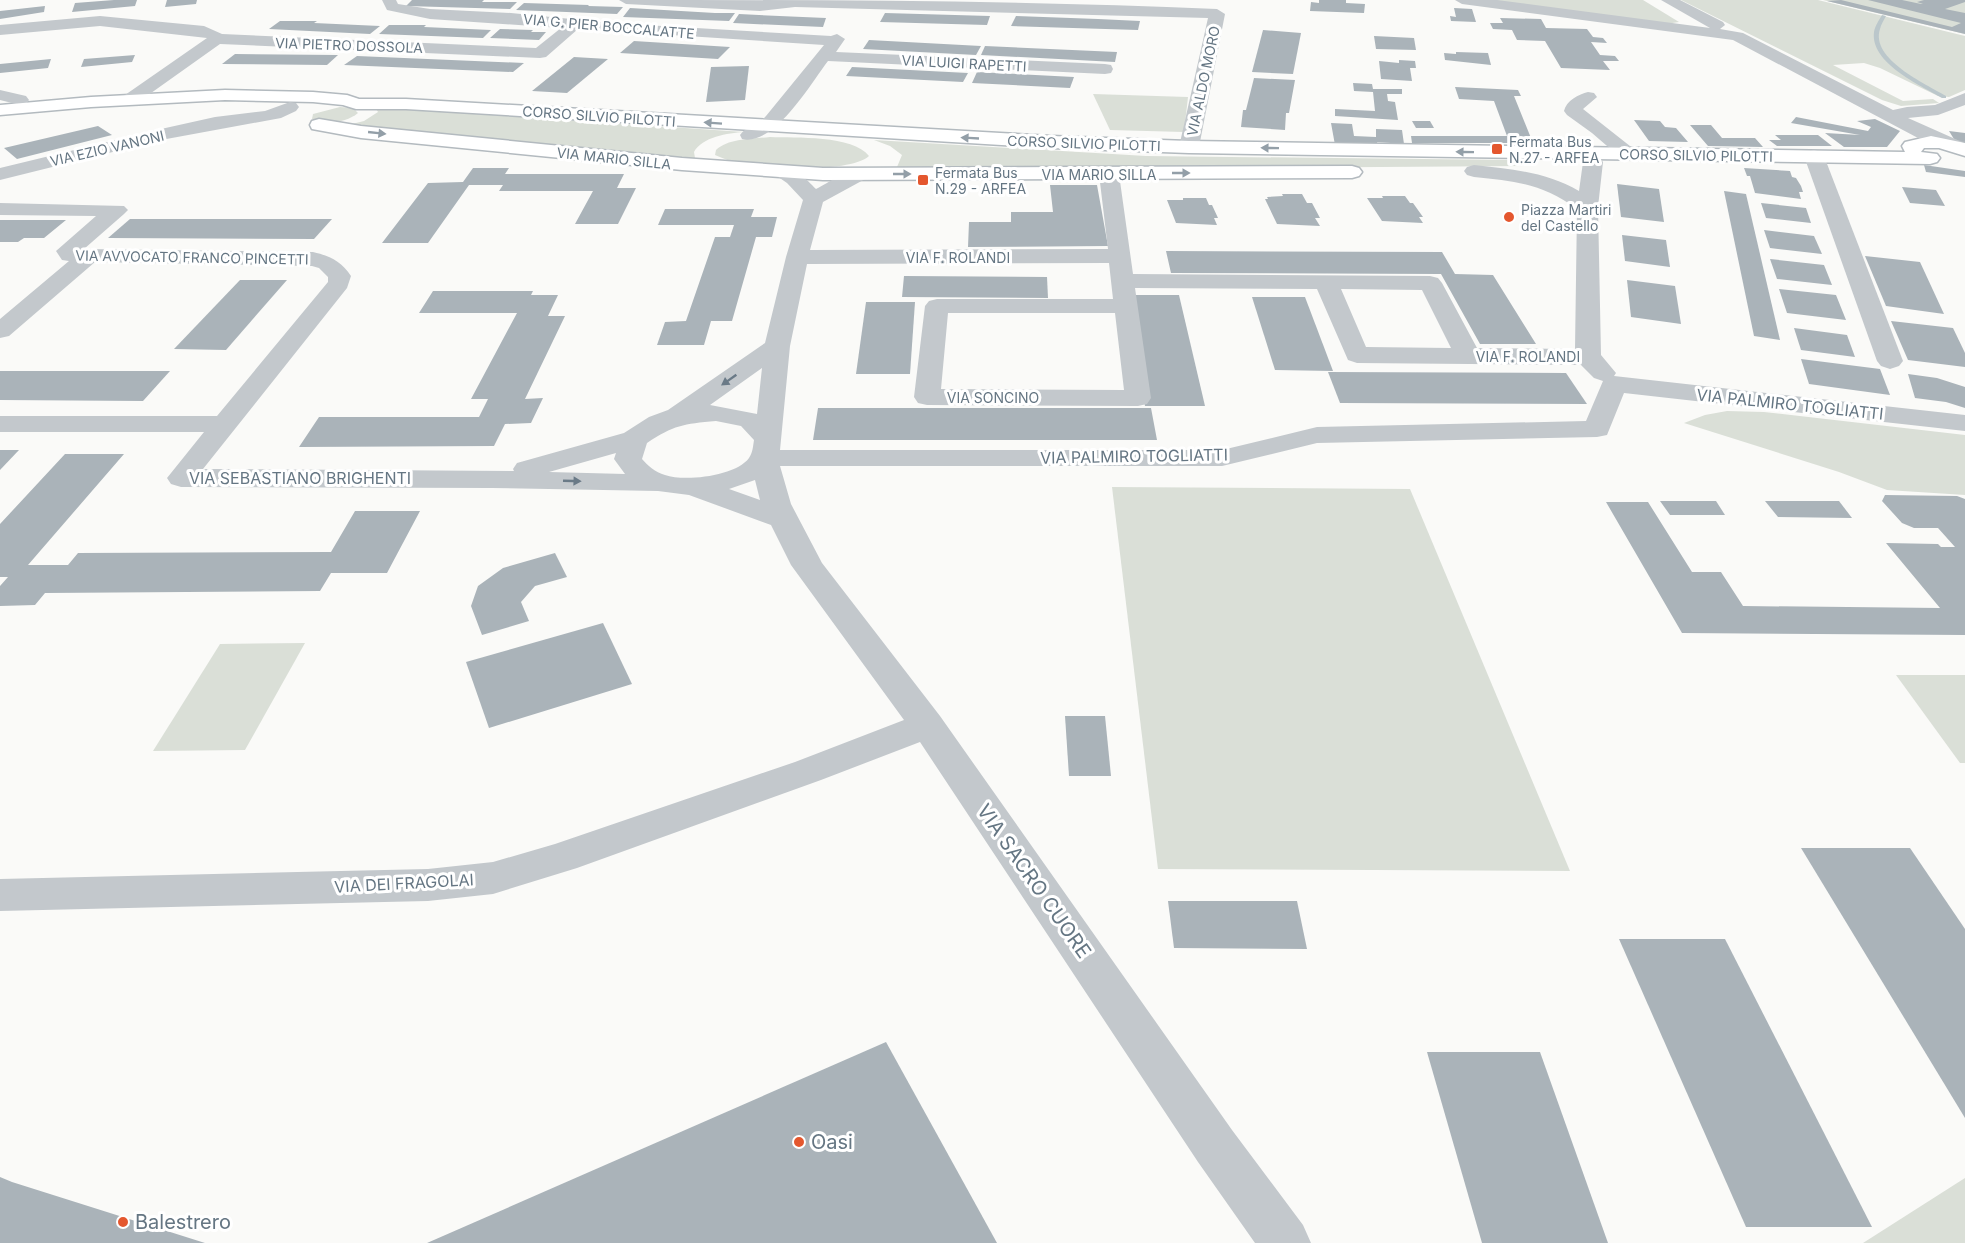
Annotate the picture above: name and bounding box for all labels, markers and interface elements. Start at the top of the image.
street label: VIA G. PIER BOCCALATTE [523,10,695,42]
street label: VIA ALDO MORO [1183,24,1223,138]
street label: VIA PIETRO DOSSOLA [275,34,424,56]
street label: VIA LUIGI RAPETTI [901,51,1027,75]
street label: CORSO SILVIO PILOTTI [522,102,676,130]
one-way arrow [703,118,722,127]
street label: VIA EZIO VANONI [48,127,166,169]
one-way arrow [367,128,386,138]
street label: CORSO SILVIO PILOTTI [1007,132,1161,154]
one-way arrow [961,133,980,142]
place label: Fermata Bus N.27 - ARFEA [1509,133,1600,166]
marker: Fermata Bus N.27 - ARFEA [1490,142,1504,156]
street label: VIA MARIO SILLA [556,144,672,172]
one-way arrow [1260,144,1279,153]
street label: CORSO SILVIO PILOTTI [1619,145,1773,165]
one-way arrow [1455,147,1474,157]
place label: Fermata Bus N.29 - ARFEA [935,164,1026,197]
street label: VIA MARIO SILLA [1042,166,1157,183]
one-way arrow [1172,168,1191,178]
one-way arrow [893,169,912,179]
marker: Fermata Bus N.29 - ARFEA [916,173,930,187]
place label: Piazza Martiri del Castello [1521,201,1611,234]
marker: Piazza Martiri del Castello [1502,210,1516,224]
street label: VIA AVVOCATO FRANCO PINCETTI [75,246,309,268]
street label: VIA F. ROLANDI [906,249,1010,266]
street label: VIA F. ROLANDI [1476,348,1580,365]
one-way arrow [722,374,738,386]
street label: VIA PALMIRO TOGLIATTI [1696,384,1884,424]
street label: VIA SONCINO [947,389,1039,406]
street label: VIA PALMIRO TOGLIATTI [1040,444,1228,468]
street label: VIA SEBASTIANO BRIGHENTI [189,468,411,488]
one-way arrow [562,476,581,486]
street label: VIA SACRO CUORE [972,799,1096,963]
street label: VIA DEI FRAGOLAI [334,869,474,897]
place label: Oasi [811,1130,853,1154]
marker: Oasi [792,1135,806,1149]
place label: Balestrero [135,1210,231,1234]
marker: Balestrero [116,1215,130,1229]

